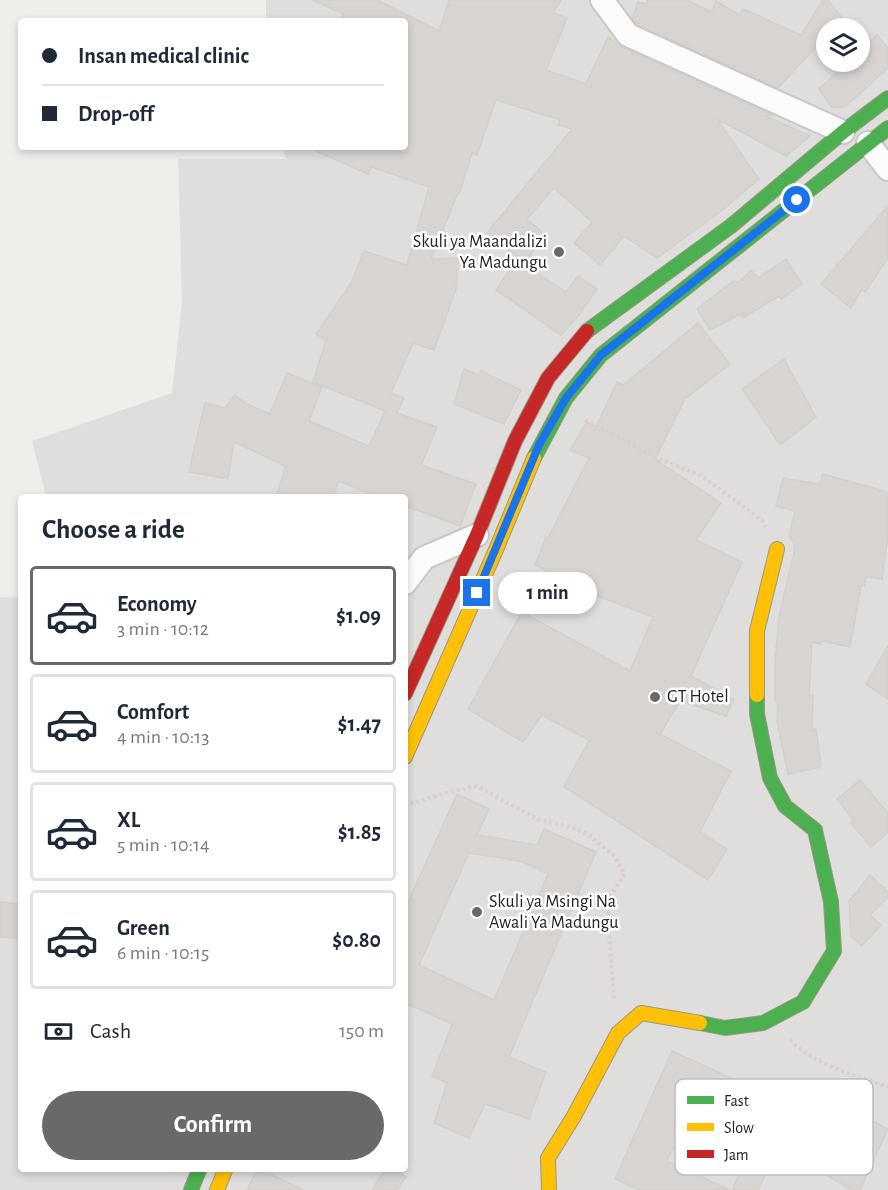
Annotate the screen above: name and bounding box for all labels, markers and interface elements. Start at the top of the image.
map controls [816,18,870,72]
button: layers [816,18,870,72]
text: Insan medical clinic [78,45,249,67]
text: Drop-off [78,103,154,125]
route start [783,186,810,213]
place label: Skuli ya Maandalizi Ya Madungu [413,233,547,272]
marker: Skuli ya Maandalizi Ya Madungu [552,245,566,259]
text: Choose a ride [42,516,185,543]
callout: 1 min [498,572,597,614]
route end [463,579,490,606]
text: 1 min [526,583,569,603]
icon: car [45,589,99,643]
text: Economy [117,593,197,615]
text: $1.09 [336,605,381,627]
text: 3 min · 10:12 [117,619,209,639]
place label: GT Hotel [667,688,729,706]
marker: GT Hotel [648,690,662,704]
icon: car [45,697,99,751]
text: Comfort [117,701,189,723]
text: $1.47 [338,713,381,735]
text: 4 min · 10:13 [117,727,209,747]
icon: car [45,805,99,859]
text: XL [117,809,140,831]
text: $1.85 [338,821,381,843]
text: 5 min · 10:14 [117,835,210,855]
place label: Skuli ya Msingi Na Awali Ya Madungu [489,893,619,932]
marker: Skuli ya Msingi Na Awali Ya Madungu [470,905,484,919]
icon: car [45,913,99,967]
text: Green [117,917,170,939]
text: $0.80 [332,929,381,951]
text: 6 min · 10:15 [117,943,209,963]
icon: cash [42,1015,75,1048]
text: Cash [90,1020,131,1042]
text: 150 m [339,1021,384,1041]
legend [675,1079,873,1175]
button: Confirm [42,1091,384,1160]
text: Fast [724,1093,749,1109]
text: Slow [724,1120,754,1136]
text: Jam [724,1147,749,1163]

